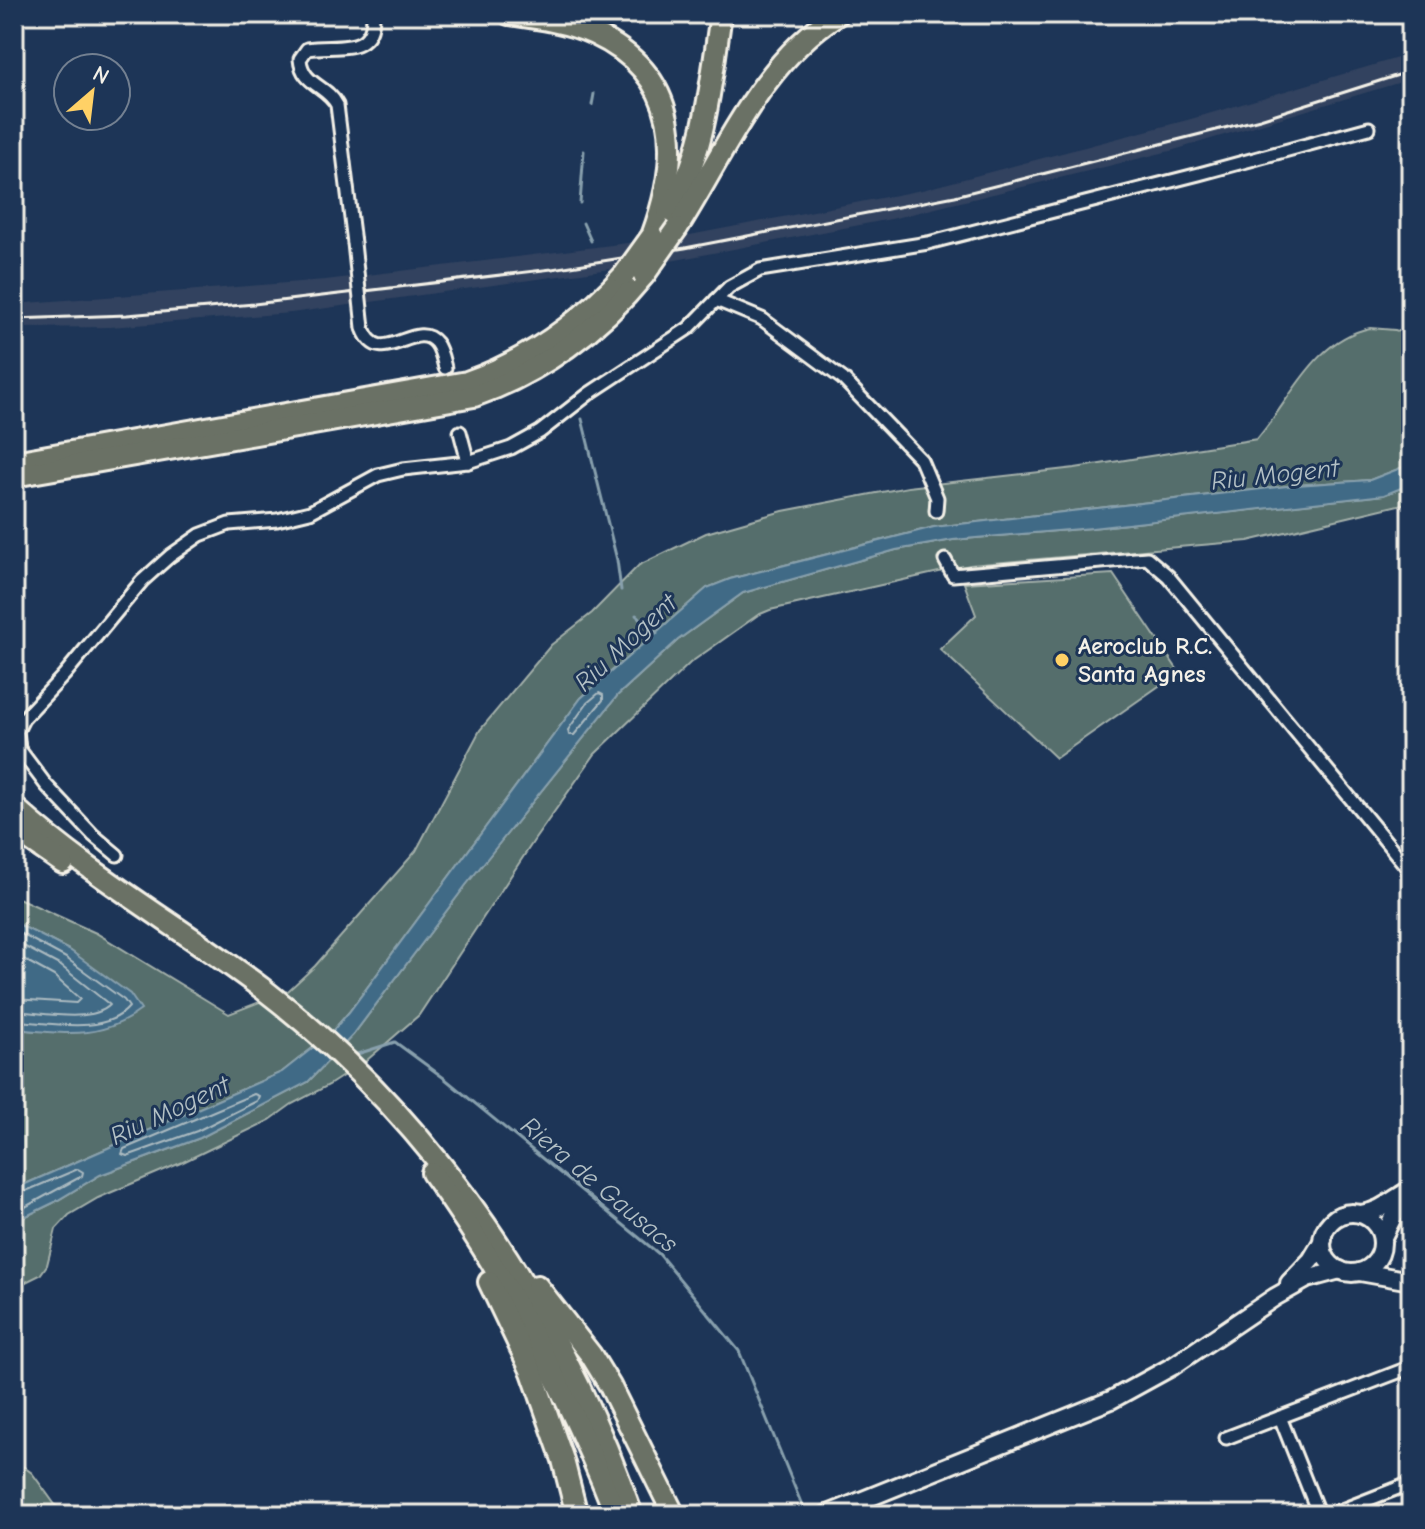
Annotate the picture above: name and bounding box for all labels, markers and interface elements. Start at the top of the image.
north arrow [52,52,132,132]
text: N [88,60,113,90]
water label: Riu Mogent [1210,453,1342,497]
water label: Riu Mogent [569,587,684,698]
place label: Aeroclub R.C. Santa Agnes [1078,632,1212,688]
marker: Aeroclub R.C. Santa Agnes [1053,651,1071,669]
water label: Riu Mogent [105,1070,236,1152]
water label: Riera de Gausacs [515,1111,683,1259]

